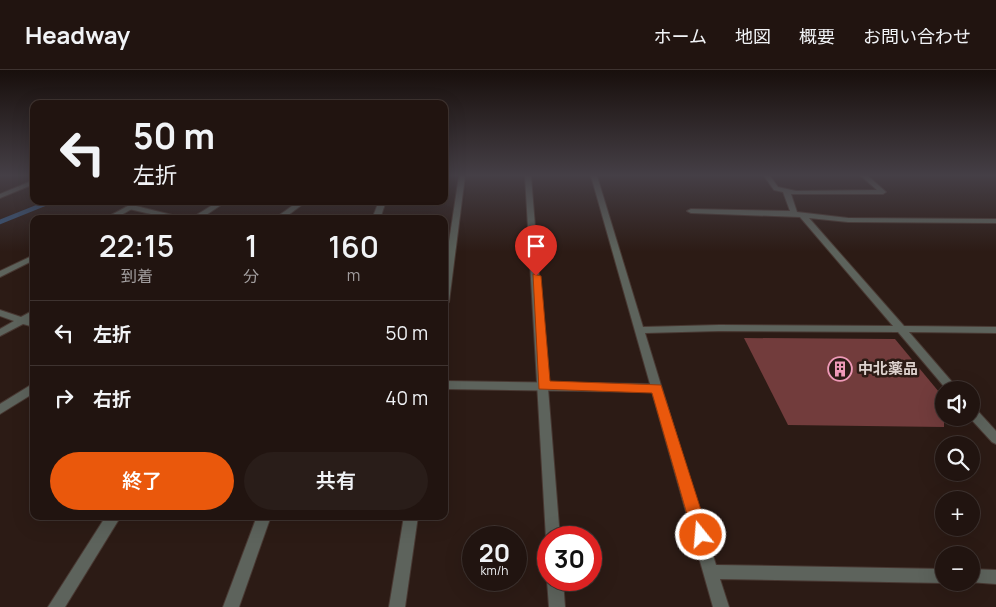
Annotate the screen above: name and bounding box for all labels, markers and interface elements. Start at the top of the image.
text: Headway [25,18,130,51]
text: ホーム [654,24,707,48]
text: 地図 [735,24,771,48]
text: 概要 [799,24,835,48]
text: お問い合わせ [863,24,971,48]
text: 50 m [133,112,215,160]
icon: left [50,120,115,185]
text: 左折 [133,160,177,190]
text: 22:15 [99,225,174,266]
text: 1 [245,225,258,266]
pin [515,225,557,276]
text: 160 [328,226,379,267]
icon: arrive [522,232,550,260]
text: m [347,264,360,286]
text: 到着 [121,265,153,287]
text: 分 [243,265,259,287]
icon: left [50,319,78,347]
text: 50 m [386,320,428,346]
text: 左折 [93,321,131,347]
building icon: 中北薬品 [827,356,853,382]
place label: 中北薬品 [858,358,918,379]
map controls [935,381,980,591]
button: sound [935,381,980,426]
icon: right [50,384,78,412]
text: 40 m [385,385,428,411]
text: 右折 [93,386,131,412]
button: search [935,436,980,481]
button: 終了 [50,452,234,510]
button: 共有 [244,452,428,510]
button: + [935,491,980,536]
position arrow [674,508,726,560]
speed limit sign: 30 [537,526,602,591]
text: 20 [479,535,510,570]
button: − [935,546,980,591]
text: km/h [481,562,508,579]

